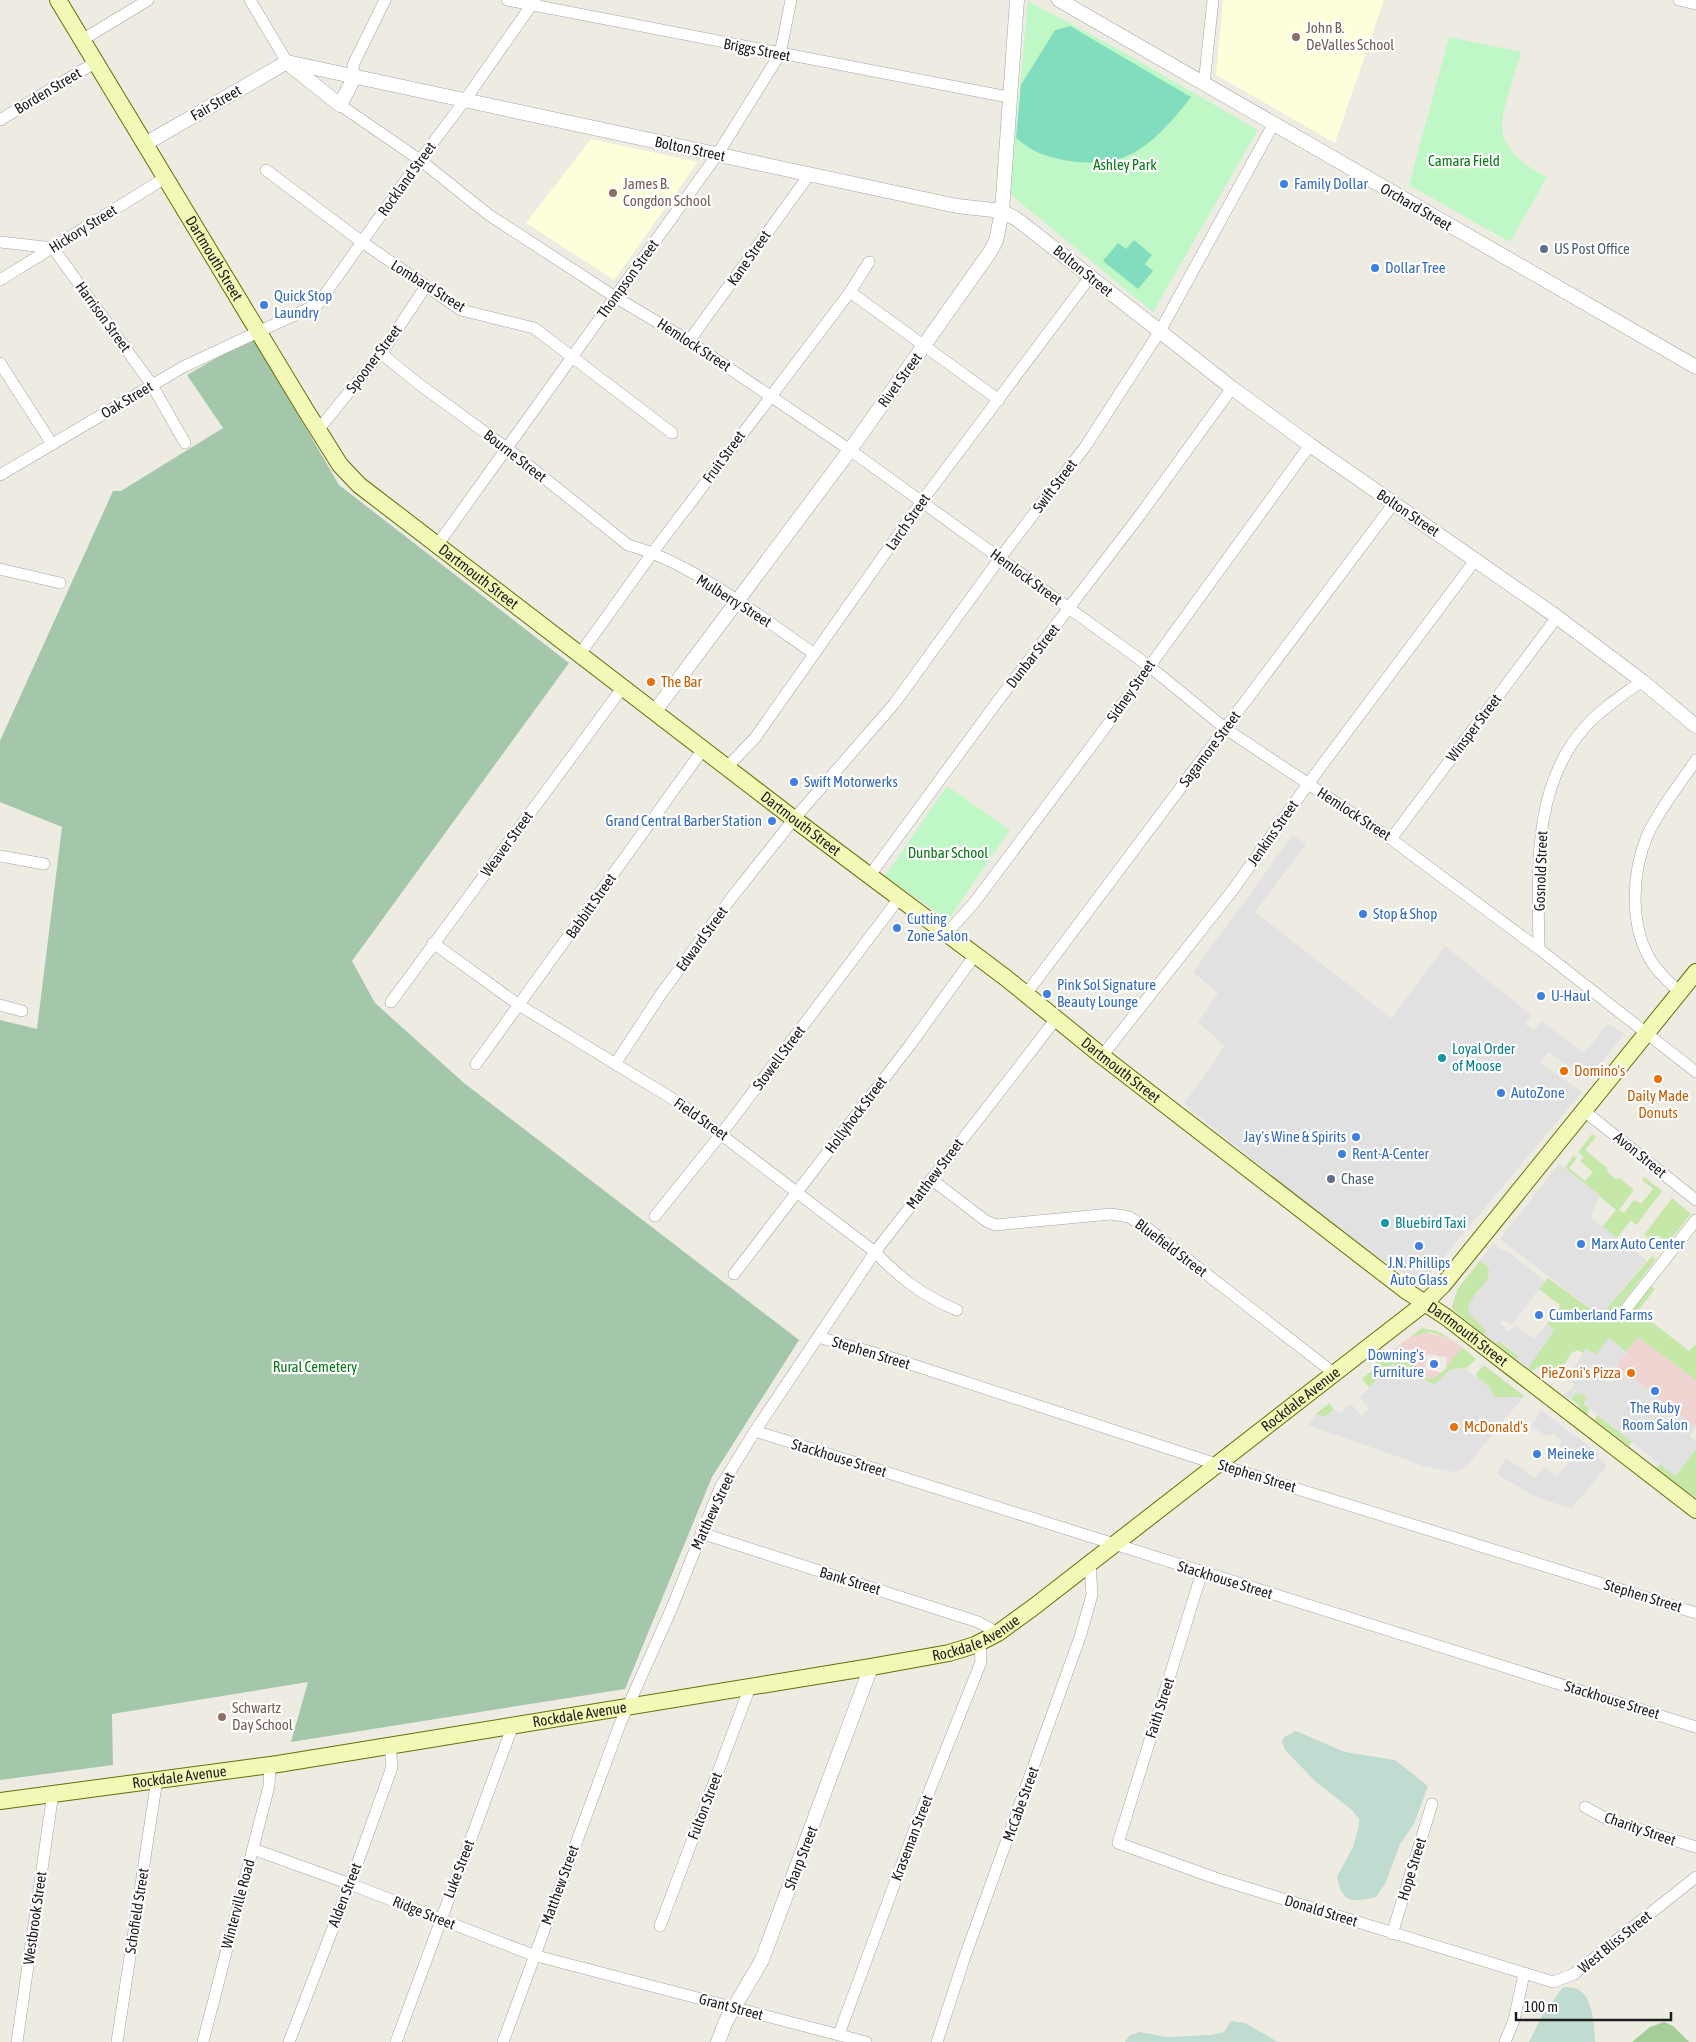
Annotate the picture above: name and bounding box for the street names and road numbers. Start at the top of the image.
street label: Briggs Street [722,35,792,64]
street label: Borden Street [11,64,84,117]
street label: Fair Street [187,81,244,124]
street label: Bolton Street [653,133,727,164]
street label: Rockland Street [374,139,439,219]
street label: Orchard Street [1378,179,1455,234]
street label: Hickory Street [46,201,120,256]
street label: Dartmouth Street [183,213,247,304]
street label: Kane Street [724,227,774,288]
street label: Thompson Street [593,236,662,321]
street label: Bolton Street [1050,241,1116,300]
street label: Lombard Street [388,256,468,315]
street label: Harrison Street [72,278,135,355]
street label: Hemlock Street [654,314,734,375]
street label: Spooner Street [342,321,405,396]
street label: Rivet Street [874,349,925,410]
street label: Oak Street [98,378,156,422]
street label: Bourne Street [481,426,550,485]
street label: Fruit Street [699,427,748,486]
street label: Swift Street [1029,456,1080,516]
street label: Bolton Street [1374,486,1443,540]
street label: Larch Street [882,490,933,553]
street label: Dartmouth Street [436,540,522,612]
street label: Hemlock Street [987,545,1065,608]
street label: Mulberry Street [694,571,775,630]
street label: Dunbar Street [1002,620,1063,691]
street label: Sidney Street [1103,656,1158,725]
street label: Winsper Street [1443,691,1505,765]
street label: Sagamore Street [1176,707,1244,790]
street label: Hemlock Street [1314,783,1394,844]
street label: Dartmouth Street [758,788,844,859]
street label: Jenkins Street [1244,797,1301,869]
street label: Weaver Street [477,808,536,880]
street label: Gosnold Street [1531,830,1550,912]
street label: Babbitt Street [562,870,619,941]
street label: Edward Street [672,903,731,974]
street label: Stowell Street [749,1022,808,1093]
street label: Dartmouth Street [1078,1034,1164,1106]
street label: Hollyhock Street [821,1073,890,1156]
street label: Field Street [671,1094,732,1143]
street label: Avon Street [1611,1128,1670,1181]
street label: Matthew Street [903,1135,967,1212]
street label: Bluefield Street [1132,1215,1211,1280]
street label: Dartmouth Street [1425,1298,1511,1369]
street label: Stephen Street [830,1333,912,1372]
street label: Rockdale Avenue [1258,1363,1343,1435]
street label: Stackhouse Street [790,1435,889,1480]
street label: Stephen Street [1216,1456,1298,1495]
street label: Matthew Street [687,1469,738,1552]
street label: Stackhouse Street [1176,1557,1275,1602]
street label: Bank Street [818,1563,883,1598]
street label: Stephen Street [1602,1576,1684,1615]
street label: Rockdale Avenue [931,1611,1023,1664]
street label: Faith Street [1142,1675,1177,1740]
street label: Stackhouse Street [1563,1677,1662,1722]
street label: Rockdale Avenue [531,1698,628,1730]
street label: Rockdale Avenue [131,1762,228,1791]
street label: McCabe Street [999,1764,1042,1843]
street label: Fulton Street [684,1770,725,1842]
street label: Kraseman Street [887,1792,936,1883]
street label: Charity Street [1602,1808,1678,1849]
street label: Sharp Street [781,1823,820,1892]
street label: Hope Street [1394,1835,1429,1902]
street label: Luke Street [440,1837,477,1900]
street label: Matthew Street [537,1843,582,1927]
street label: Winterville Road [217,1857,258,1950]
street label: Alden Street [325,1860,365,1929]
street label: Schofield Street [121,1867,152,1955]
street label: Westbrook Street [20,1870,49,1966]
street label: Donald Street [1283,1891,1360,1930]
street label: Ridge Street [390,1892,458,1933]
street label: West Bliss Street [1575,1907,1655,1976]
street label: Grant Street [697,1990,765,2023]

